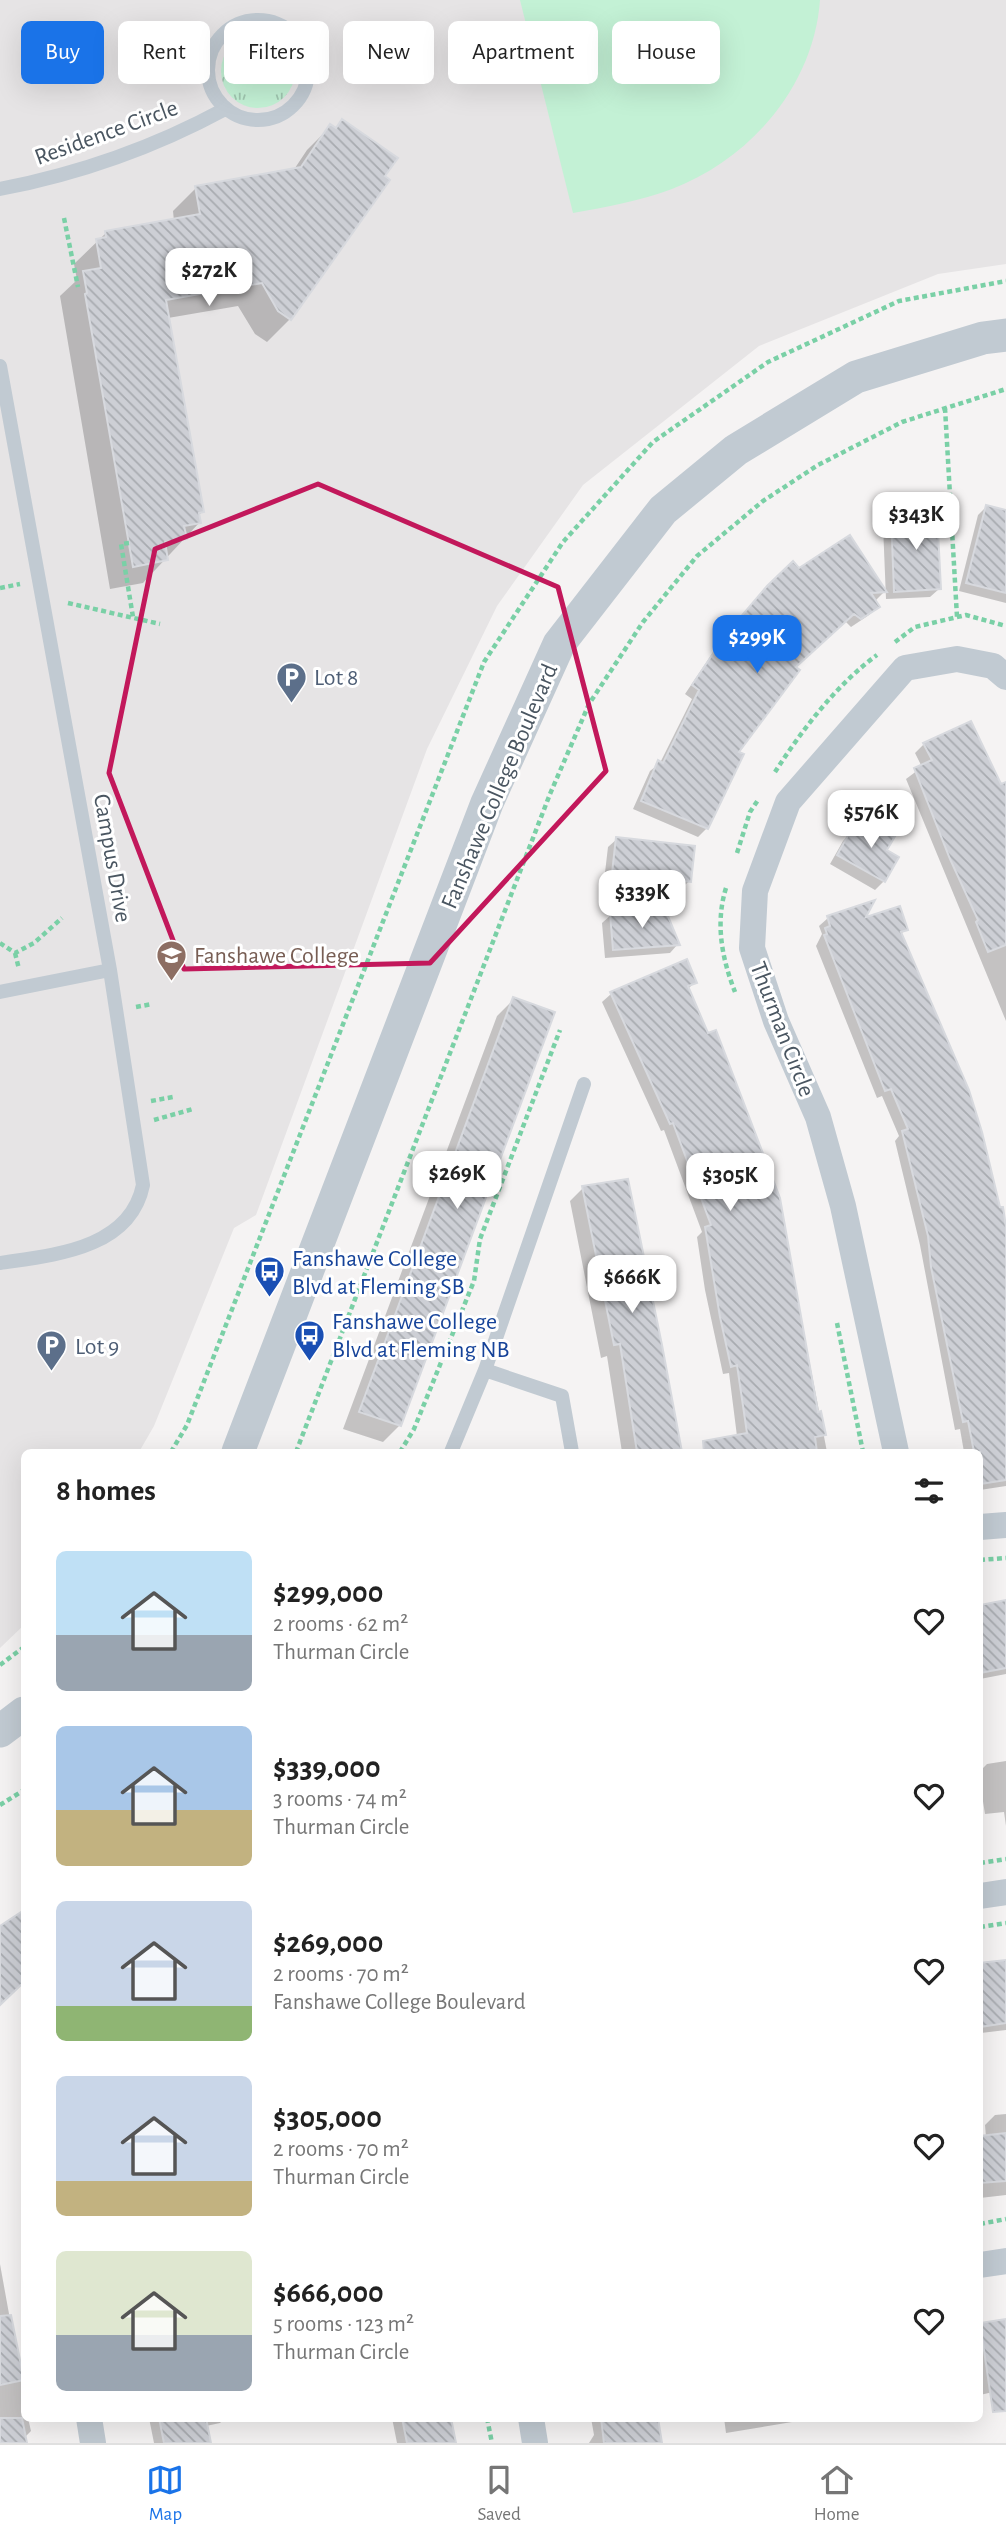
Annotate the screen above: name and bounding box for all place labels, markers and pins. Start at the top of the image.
pin: $272K [160,248,258,308]
pin: $343K [867,492,965,552]
pin: $299K [708,616,806,675]
parking icon: Lot 8 [274,660,308,704]
place label: Lot 8 [314,666,358,690]
pin: $576K [822,790,920,850]
pin: $339K [593,870,691,930]
school or university icon: Fanshawe College [154,938,188,982]
place label: Fanshawe College [194,944,359,968]
pin: $269K [408,1152,506,1211]
pin: $305K [681,1154,779,1213]
place label: Fanshawe College Blvd at Fleming SB [292,1247,464,1299]
bus stop icon: Fanshawe College Blvd at Fleming SB [252,1255,286,1299]
pin: $666K [583,1256,681,1315]
place label: Fanshawe College Blvd at Fleming NB [332,1310,509,1362]
bus stop icon: Fanshawe College Blvd at Fleming NB [292,1318,326,1362]
parking icon: Lot 9 [35,1329,69,1373]
place label: Lot 9 [75,1335,119,1359]

